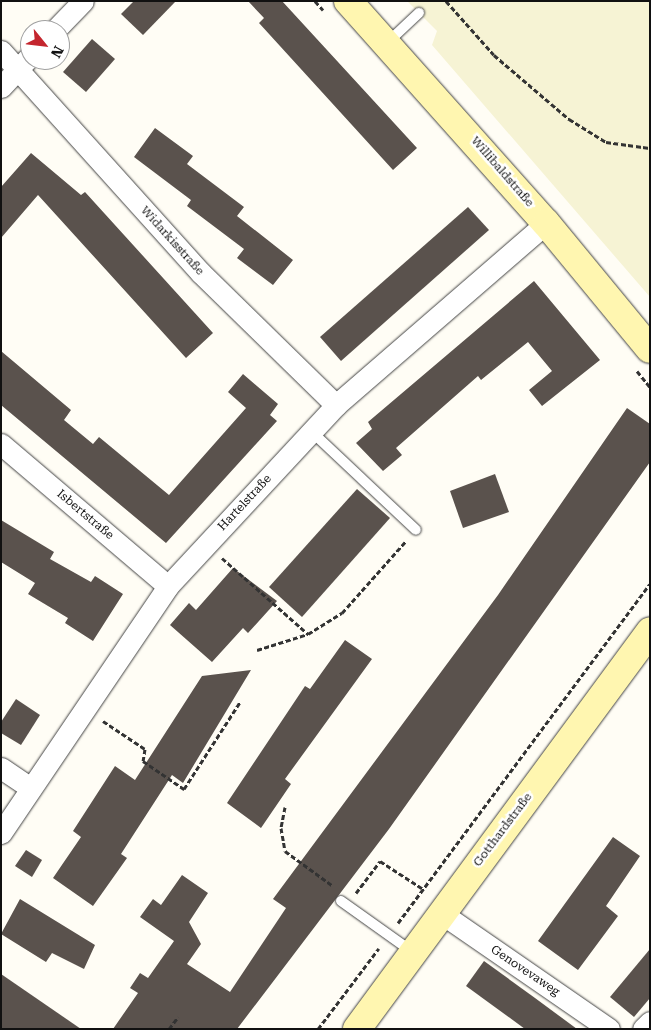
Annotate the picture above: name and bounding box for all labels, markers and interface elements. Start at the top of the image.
north arrow [20,20,70,70]
text: N [48,43,67,60]
street label: Willibaldstraße [468,134,536,210]
street label: Widarkisstraße [137,204,207,278]
street label: Hartelstraße [215,472,275,534]
street label: Isbertstraße [54,487,116,543]
street label: Gotthardstraße [471,790,535,870]
street label: Genovevaweg [488,943,562,999]

